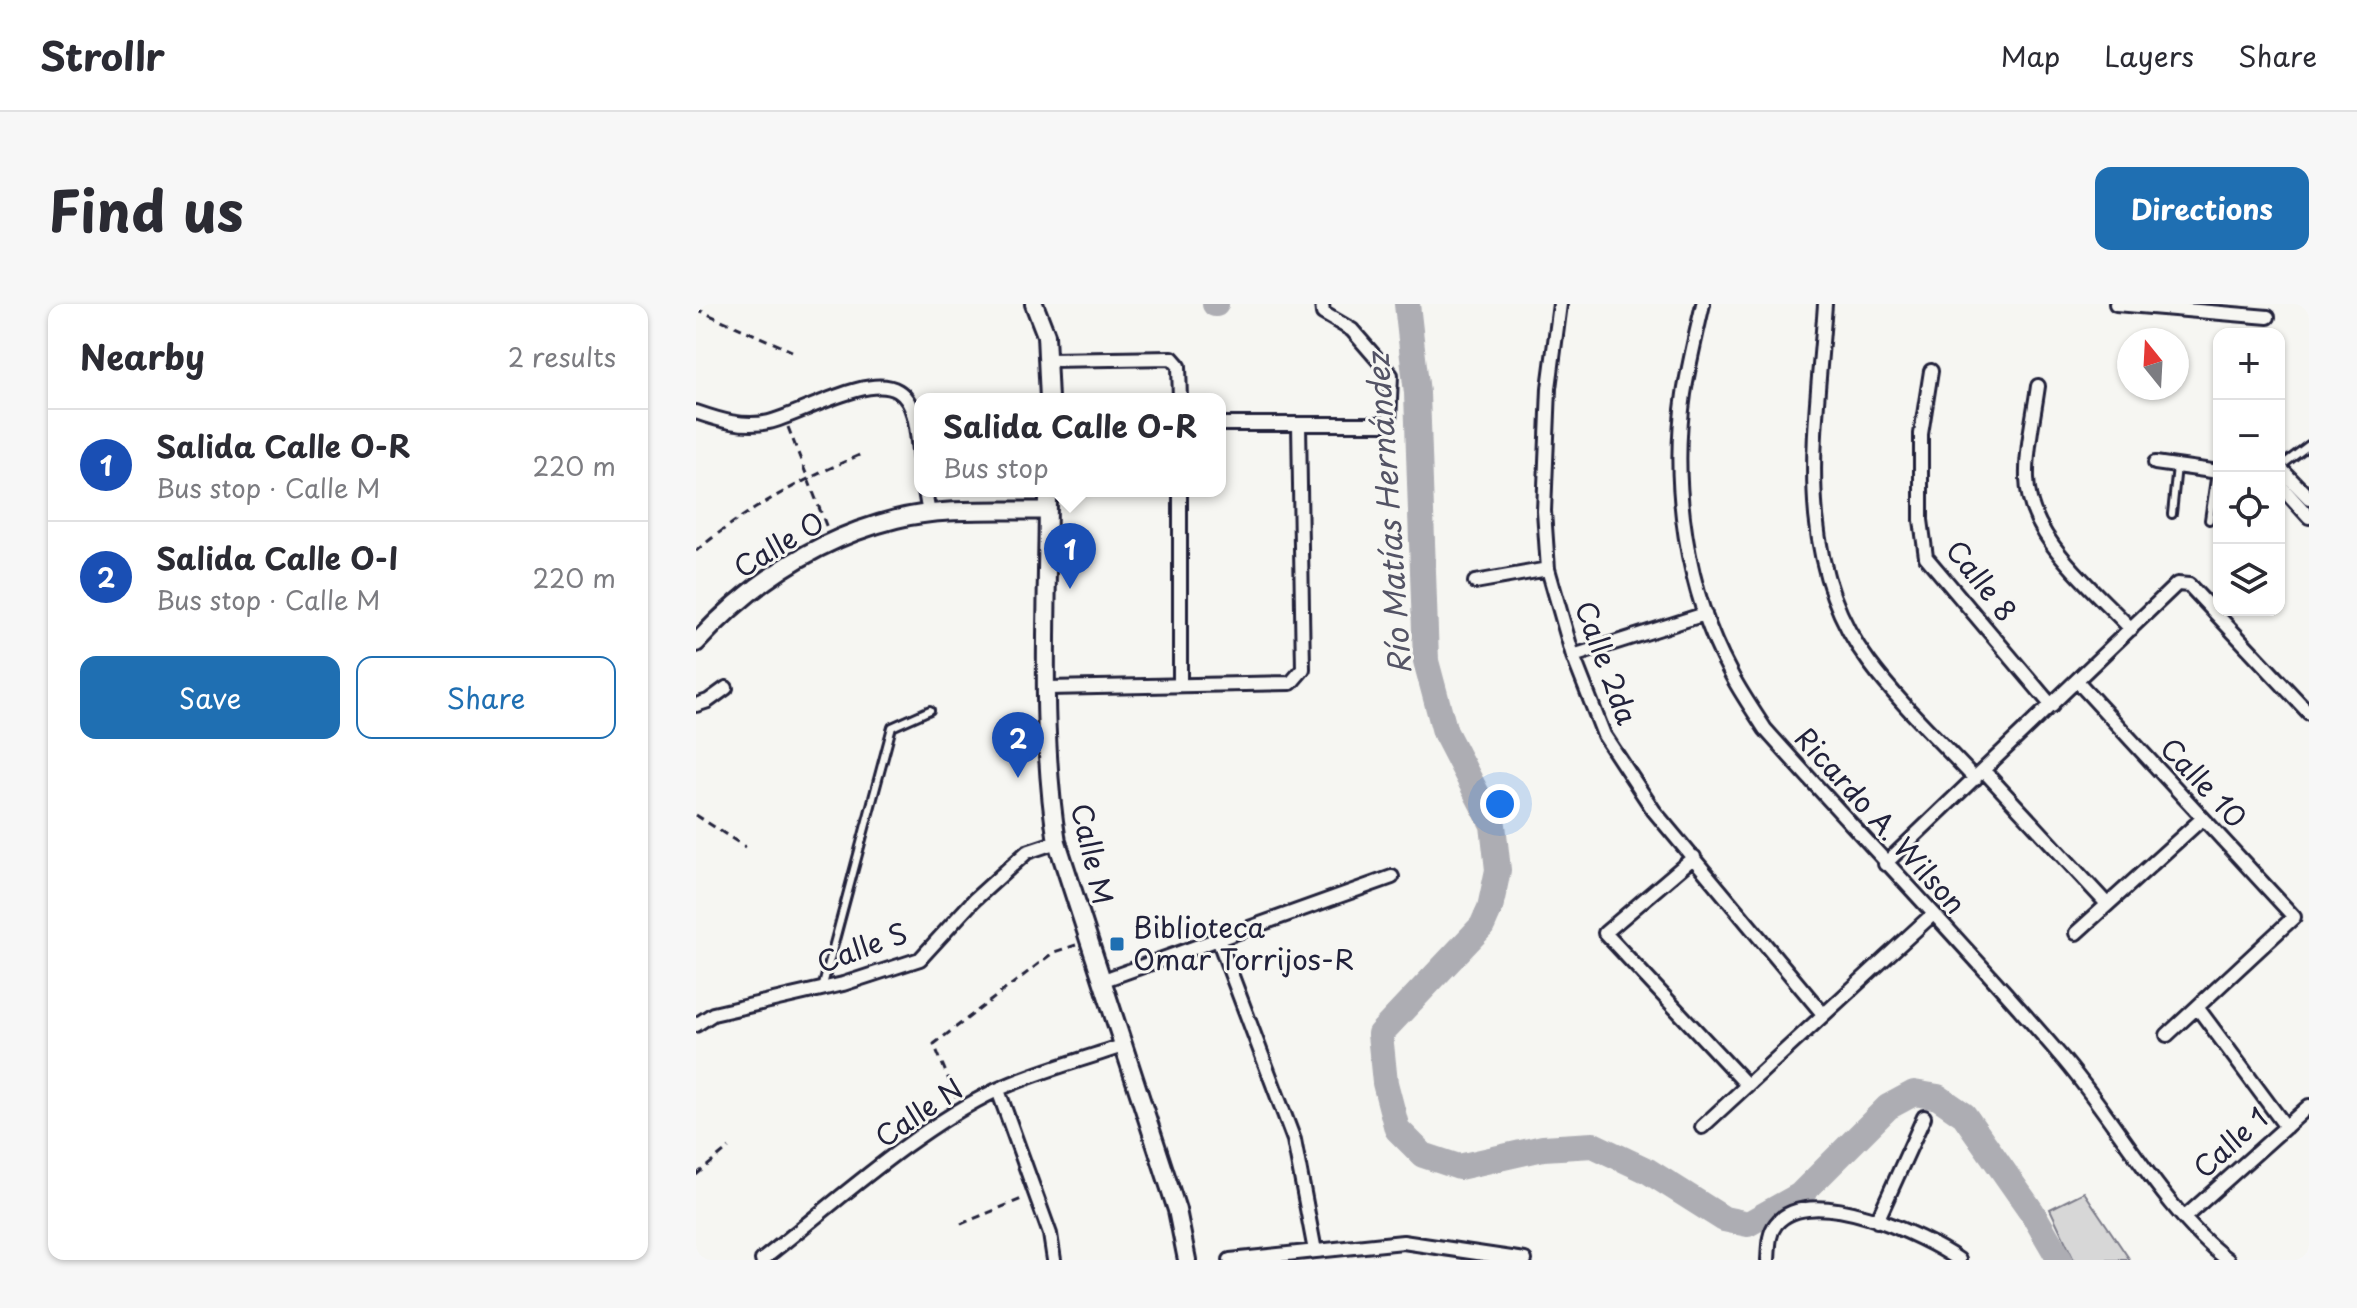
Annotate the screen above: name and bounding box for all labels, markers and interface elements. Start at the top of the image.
text: Strollr [40,27,165,84]
text: Map [2000,34,2060,77]
text: Layers [2104,34,2194,77]
text: Share [2238,34,2317,77]
text: Find us [48,166,244,251]
button: Directions [2095,167,2309,250]
north arrow [2117,328,2189,400]
map controls [2213,328,2285,616]
button: + [2213,328,2285,400]
text: Nearby [80,330,205,382]
text: 2 results [508,337,616,376]
water label: Río Matías Hernández [1354,349,1421,676]
popup [914,393,1226,497]
button: − [2213,400,2285,472]
text: Salida Calle O-R [943,403,1197,448]
text: Salida Calle O-R [156,423,410,468]
text: 1 [100,446,112,485]
text: 220 m [532,446,616,485]
text: Bus stop [943,448,1049,487]
text: Bus stop · Calle M [156,468,380,507]
button: locate [2213,472,2285,544]
street label: Calle O [725,500,832,588]
pin: 1 [1044,523,1096,589]
street label: Calle 8 [1936,530,2028,630]
text: Salida Calle O-I [156,535,398,580]
button: layers [2213,544,2285,616]
text: 2 [97,558,115,597]
text: 220 m [532,558,616,597]
text: Bus stop · Calle M [156,580,380,619]
street label: Calle 2da [1565,595,1650,731]
button: Save [80,656,340,739]
button: Share [356,656,616,739]
pin: 2 [992,712,1044,778]
street label: Ricardo A. Wilson [1785,717,1977,923]
street label: Calle 10 [2151,727,2257,837]
your location [1480,784,1520,824]
street label: Calle M [1061,799,1126,908]
place label: Biblioteca Omar Torrijos-R [1133,905,1355,980]
street label: Calle S [810,910,913,983]
marker: Biblioteca Omar Torrijos-R [1108,935,1126,953]
street label: Calle N [866,1067,971,1157]
street label: Calle 1 [2183,1096,2277,1188]

